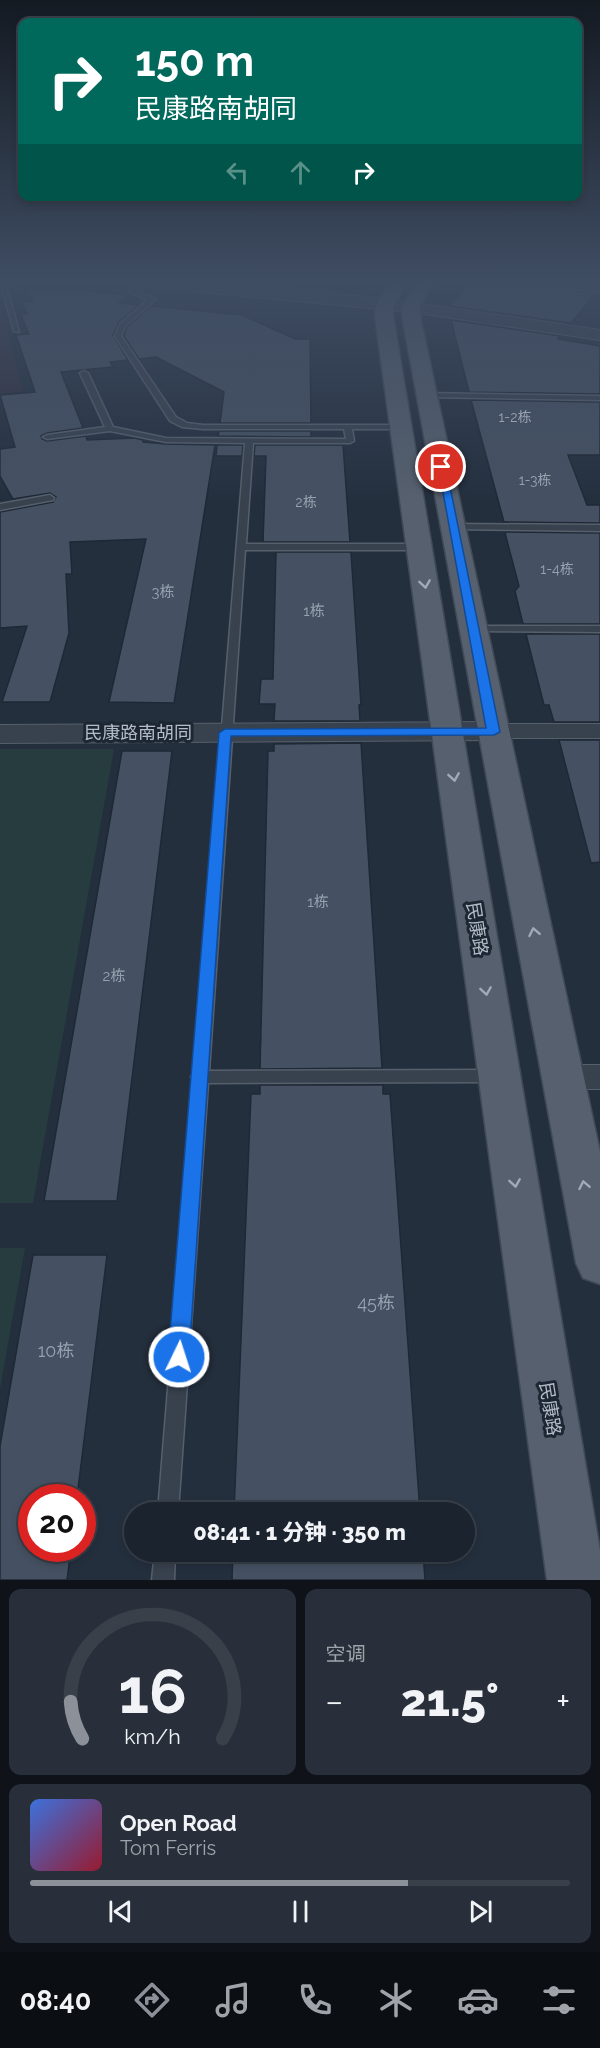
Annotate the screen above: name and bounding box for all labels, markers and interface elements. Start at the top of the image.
text: 150 m [135,37,254,86]
icon: right [36,42,114,120]
text: 民康路南胡同 [135,93,297,124]
icon: left [221,156,254,189]
icon: ahead [284,156,317,189]
icon: right [347,156,380,189]
house number: 1-2栋 [499,409,532,425]
pin [415,441,466,492]
icon: arrive [424,450,457,483]
house number: 1-3栋 [519,472,551,488]
house number: 2栋 [295,494,317,510]
house number: 1-4栋 [540,561,574,577]
one-way arrow [418,580,430,589]
house number: 3栋 [151,583,175,601]
house number: 1栋 [303,602,325,620]
street label: 民康路南胡同 [84,722,192,743]
one-way arrow [447,772,459,782]
house number: 1栋 [307,893,329,911]
street label: 民康路 [463,901,492,957]
one-way arrow [528,927,541,937]
house number: 2栋 [103,967,125,985]
one-way arrow [480,986,492,995]
one-way arrow [509,1179,521,1188]
one-way arrow [578,1180,591,1190]
house number: 45栋 [357,1292,395,1313]
position arrow [147,1325,211,1389]
house number: 10栋 [38,1340,74,1361]
street label: 民康路 [536,1381,565,1437]
speed limit sign: 20 [18,1484,96,1562]
text: 08:41 · 1 分钟 · 350 m [193,1519,406,1545]
text: 空调 [326,1642,366,1666]
text: 16 [118,1654,187,1728]
text: 21.5° [401,1674,499,1727]
text: − [326,1682,343,1721]
text: + [556,1682,570,1721]
text: km/h [124,1724,181,1749]
text: Open Road [120,1810,237,1836]
text: Tom Ferris [120,1836,216,1860]
icon: previous [104,1895,137,1928]
icon: pause [284,1895,317,1928]
icon: next [464,1895,497,1928]
icon: directions [131,1979,173,2021]
icon: music [212,1979,254,2021]
icon: phone [294,1979,336,2021]
icon: climate [375,1979,417,2021]
icon: car [457,1979,499,2021]
icon: filters [538,1979,580,2021]
text: 08:40 [20,1985,91,2016]

